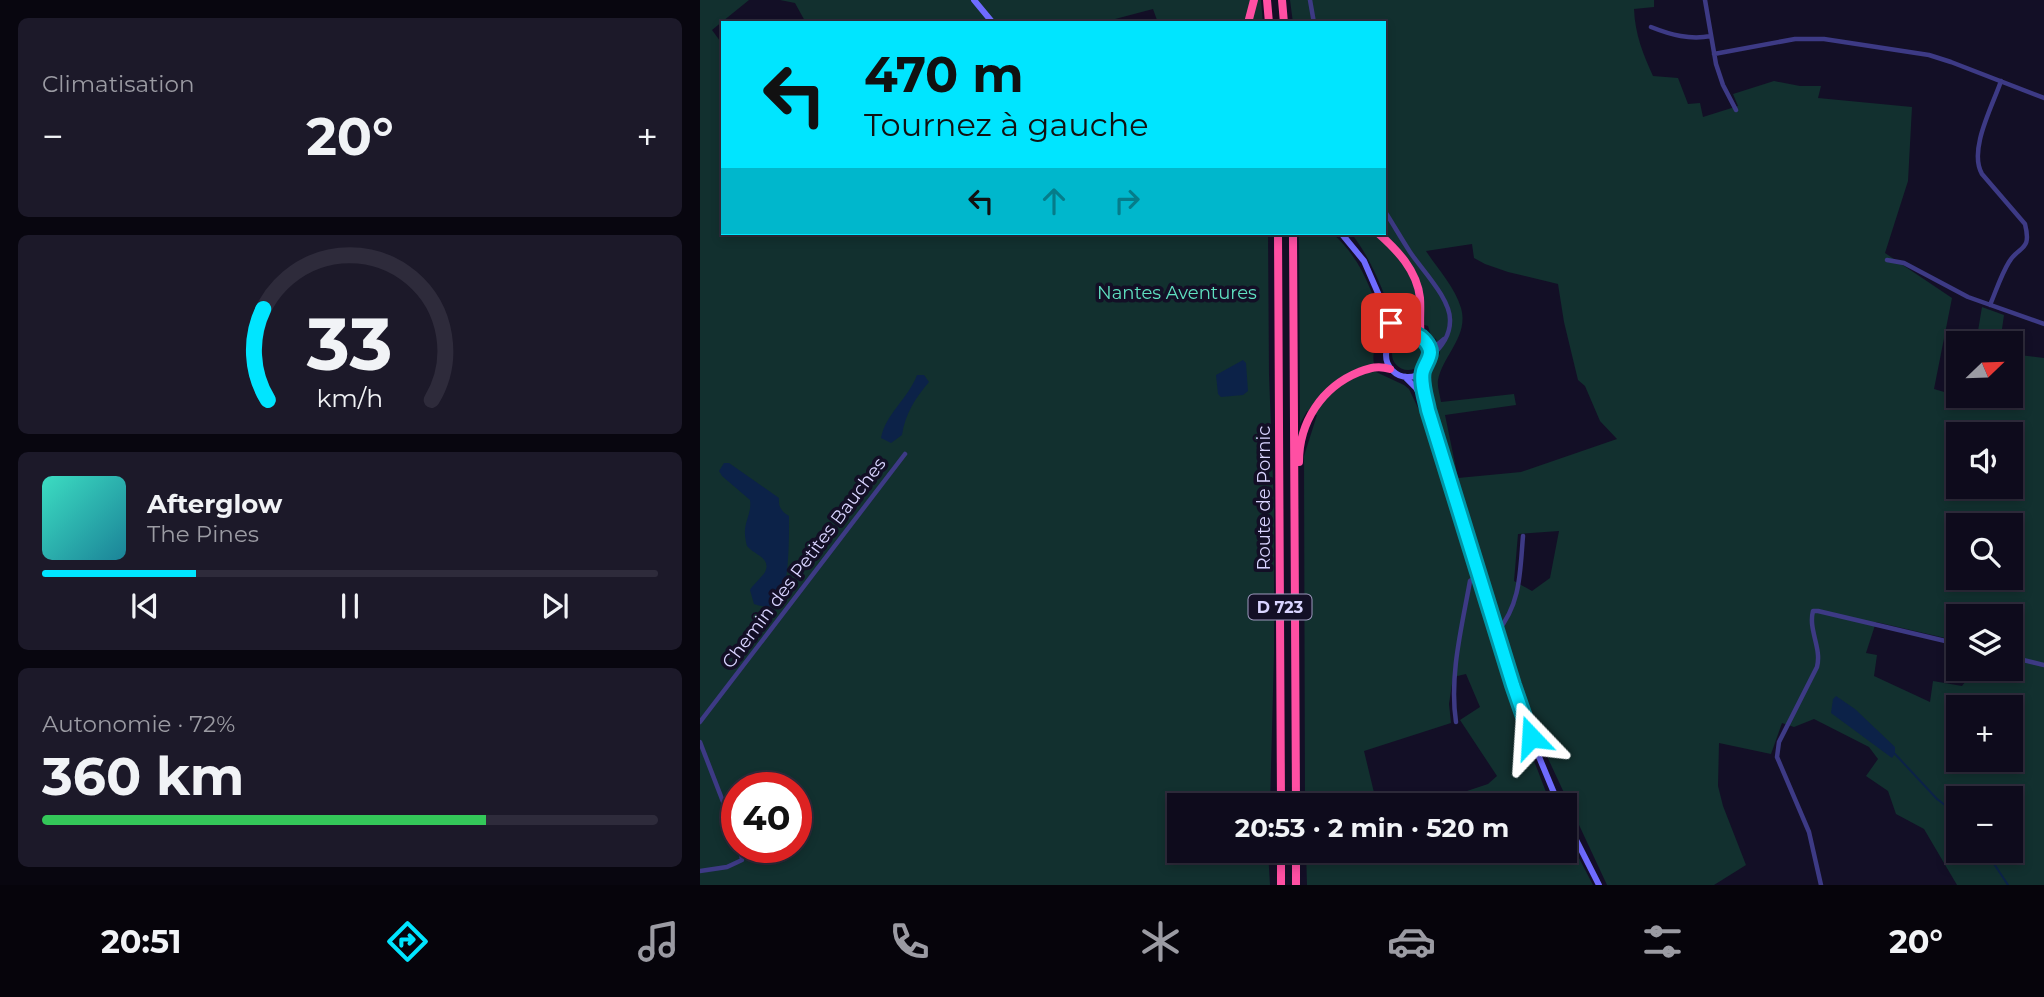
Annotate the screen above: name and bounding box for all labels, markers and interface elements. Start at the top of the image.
text: 470 m [864,45,1024,104]
icon: left [749,49,840,140]
text: Climatisation [42,70,194,98]
text: 20° [306,105,394,168]
text: Tournez à gauche [864,105,1149,144]
text: − [42,113,64,160]
text: + [636,113,658,160]
icon: left [962,182,1000,220]
icon: ahead [1035,182,1073,220]
icon: right [1108,182,1146,220]
park label: Nantes Aventures [1097,282,1257,304]
pin [1361,293,1421,353]
text: 33 [306,301,393,389]
icon: arrive [1372,304,1410,342]
north arrow [1946,331,2023,408]
map controls [1946,331,2023,863]
text: km/h [317,383,383,413]
button: sound [1946,422,2023,499]
street label: Route de Pornic [1253,426,1275,570]
street label: Chemin des Petites Bauches [718,453,891,673]
text: Afterglow [147,488,282,520]
button: search [1946,513,2023,590]
text: The Pines [147,520,259,548]
icon: previous [126,587,164,625]
icon: pause [331,587,369,625]
icon: next [536,587,574,625]
road number: D 723 [1248,594,1312,620]
button: layers [1946,604,2023,681]
button: + [1946,695,2023,772]
position arrow [1494,700,1568,774]
text: Autonomie · 72% [42,710,235,738]
text: 360 km [42,745,244,808]
speed limit sign: 40 [721,772,812,863]
button: − [1946,786,2023,863]
text: 20:53 · 2 min · 520 m [1235,812,1509,844]
icon: directions [383,917,432,966]
icon: music [634,917,683,966]
icon: phone [885,917,934,966]
icon: climate [1136,917,1185,966]
icon: car [1387,917,1436,966]
icon: filters [1638,917,1687,966]
text: 20:51 [101,922,182,961]
text: 20° [1889,922,1943,961]

